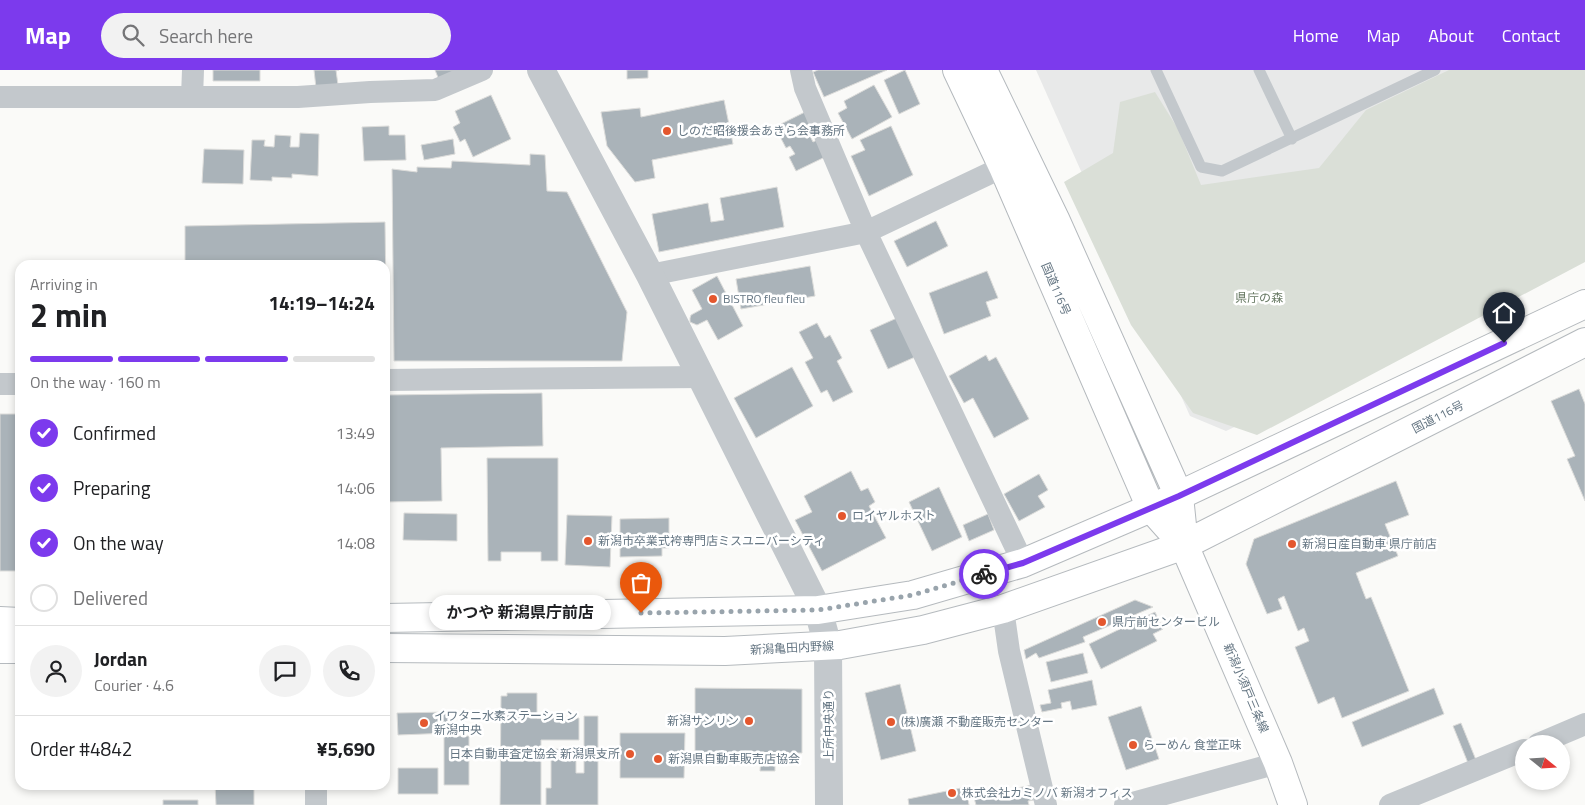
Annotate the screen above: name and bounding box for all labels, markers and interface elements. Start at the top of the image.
search box [101,13,451,58]
text: Map [25,17,71,53]
icon: search [119,21,147,49]
text: Search here [159,21,253,50]
text: Home [1293,22,1339,49]
text: Map [1367,22,1400,49]
text: About [1428,22,1474,49]
text: Contact [1502,22,1560,49]
place label: しのだ昭後援会あきら会事務所 [677,121,845,140]
marker: しのだ昭後援会あきら会事務所 [661,125,673,137]
street label: 国道116号 [1037,259,1076,318]
text: Arriving in [30,272,98,296]
text: 14:19–14:24 [268,288,375,317]
park label: 県庁の森 [1235,288,1283,307]
place label: BISTRO fleu fleu [723,289,805,308]
text: 2 min [30,291,108,339]
pin [1483,292,1525,343]
marker: BISTRO fleu fleu [707,293,719,305]
icon: home [1490,299,1518,327]
text: On the way · 160 m [30,370,161,394]
street label: 国道116号 [1408,395,1467,438]
text: Confirmed [73,418,156,447]
icon: check [30,419,58,447]
text: 13:49 [336,421,375,445]
text: Preparing [73,473,150,502]
icon: check [30,474,58,502]
text: 14:06 [336,476,375,500]
place label: ロイヤルホスト [852,506,936,525]
marker: ロイヤルホスト [836,510,848,522]
text: On the way [73,528,164,557]
icon: check [30,529,58,557]
text: 14:08 [336,531,375,555]
place label: 新潟市卒業式袴専門店ミスユニバーシティ [598,531,825,550]
place label: 新潟日産自動車 県庁前店 [1302,534,1437,553]
marker: 新潟市卒業式袴専門店ミスユニバーシティ [582,535,594,547]
marker: 新潟日産自動車 県庁前店 [1286,538,1298,550]
courier [959,549,1009,599]
icon: bike [970,560,998,588]
pin [620,562,662,613]
icon: bag [627,569,655,597]
text: Delivered [73,583,148,612]
callout: かつや 新潟県庁前店 [428,596,611,630]
text: かつや 新潟県庁前店 [446,600,594,624]
place label: 県庁前センタービル [1112,612,1220,631]
marker: 県庁前センタービル [1096,616,1108,628]
street label: 新潟亀田内野線 [750,636,834,659]
street label: 新潟小須戸三条線 [1219,640,1274,736]
text: Jordan [94,644,147,673]
button: person [30,645,82,697]
button: chat [259,645,311,697]
button: phone [323,645,375,697]
text: Courier · 4.6 [94,673,174,697]
street label: 上所中央通り [819,689,838,761]
place label: イワタニ水素ステーション 新潟中央 [434,706,578,739]
place label: 新潟サンリン [667,711,739,730]
place label: (株)廣瀬 不動産販売センター [901,712,1054,731]
marker: 新潟サンリン [743,715,755,727]
marker: (株)廣瀬 不動産販売センター [885,716,897,728]
marker: イワタニ水素ステーション 新潟中央 [418,717,430,729]
text: Order #4842 [30,734,132,763]
text: ¥5,690 [317,734,375,763]
place label: らーめん 食堂正味 [1143,735,1242,754]
north arrow [1515,735,1570,790]
map controls [1515,735,1570,790]
marker: らーめん 食堂正味 [1127,739,1139,751]
place label: 日本自動車査定協会 新潟県支所 [449,744,620,763]
marker: 日本自動車査定協会 新潟県支所 [624,748,636,760]
place label: 新潟県自動車販売店協会 [668,749,800,768]
marker: 新潟県自動車販売店協会 [652,753,664,765]
place label: 株式会社カミノバ 新潟オフィス [962,783,1132,802]
marker: 株式会社カミノバ 新潟オフィス [946,787,958,799]

